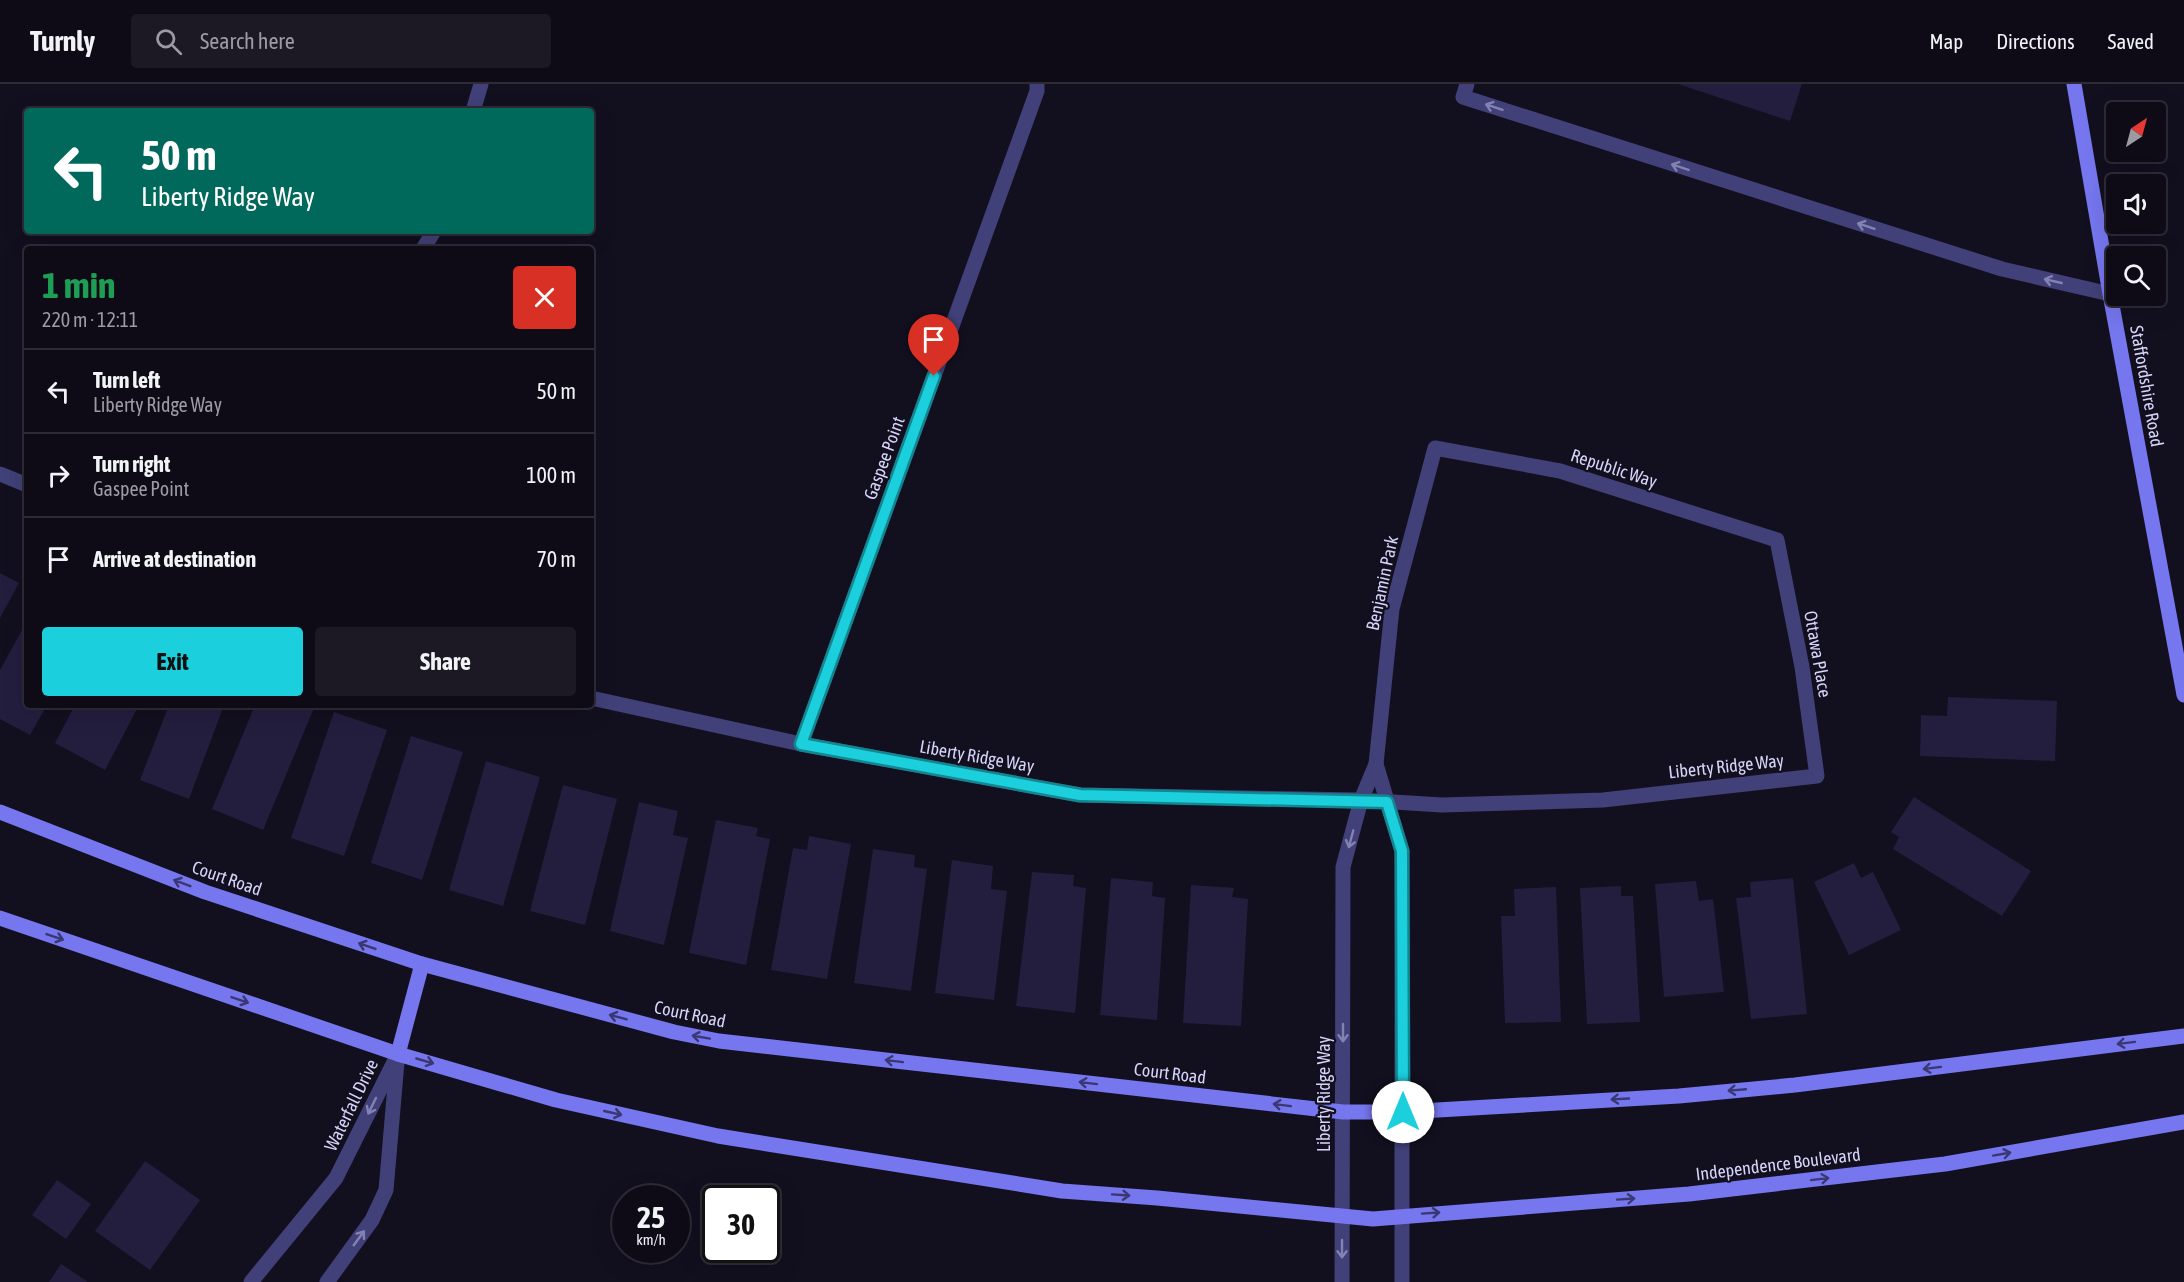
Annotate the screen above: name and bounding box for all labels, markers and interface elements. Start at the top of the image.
search box [131,14,551,68]
text: Turnly [30,25,95,57]
icon: search [152,25,185,58]
text: Search here [200,28,295,54]
text: Map [1929,29,1963,53]
text: Directions [1996,29,2075,53]
text: Saved [2108,29,2154,53]
one-way arrow [1485,101,1504,112]
north arrow [2106,102,2166,162]
map controls [2106,102,2166,306]
text: 50 m [141,131,216,179]
icon: left [42,132,120,210]
one-way arrow [1671,160,1690,171]
button: sound [2106,174,2166,234]
text: Liberty Ridge Way [141,181,315,212]
one-way arrow [1857,220,1876,231]
button: search [2106,246,2166,306]
text: 1 min [42,264,116,306]
button: close [513,266,576,329]
one-way arrow [2043,275,2063,286]
text: 220 m · 12:11 [42,308,138,331]
pin [908,314,959,376]
icon: arrive [917,323,950,356]
street label: Staffordshire Road [2126,324,2168,448]
text: Turn left [93,367,160,393]
icon: left [42,375,75,408]
text: 50 m [536,378,576,404]
text: Liberty Ridge Way [93,393,222,416]
street label: Gaspee Point [859,414,909,502]
street label: Republic Way [1568,444,1660,492]
text: Turn right [93,451,170,477]
icon: right [42,459,75,492]
text: 100 m [526,462,576,488]
text: Gaspee Point [93,477,189,500]
street label: Benjamin Park [1362,534,1402,632]
icon: arrive [42,543,75,576]
text: Arrive at destination [93,546,256,572]
text: 70 m [536,546,576,572]
street label: Ottawa Place [1800,609,1836,699]
button: Exit [42,627,303,696]
button: Share [315,627,576,696]
street label: Liberty Ridge Way [918,736,1036,776]
street label: Liberty Ridge Way [1667,749,1785,783]
one-way arrow [1344,829,1356,848]
street label: Court Road [189,856,265,900]
one-way arrow [173,877,192,888]
one-way arrow [45,932,64,943]
one-way arrow [358,940,377,951]
one-way arrow [230,995,249,1006]
street label: Court Road [652,996,728,1032]
one-way arrow [608,1011,627,1022]
one-way arrow [1337,1022,1349,1042]
one-way arrow [691,1031,711,1042]
street label: Liberty Ridge Way [1313,1036,1334,1152]
one-way arrow [2117,1038,2136,1049]
one-way arrow [885,1055,905,1066]
street label: Waterfall Drive [320,1056,382,1154]
one-way arrow [415,1056,434,1067]
street label: Court Road [1133,1058,1207,1088]
one-way arrow [1923,1062,1943,1073]
one-way arrow [1078,1077,1098,1088]
position arrow [1371,1080,1435,1144]
one-way arrow [1728,1085,1748,1096]
one-way arrow [1611,1094,1631,1105]
one-way arrow [366,1097,378,1114]
one-way arrow [1272,1099,1292,1110]
one-way arrow [603,1107,622,1119]
street label: Independence Boulevard [1694,1143,1862,1185]
one-way arrow [1992,1148,2012,1159]
one-way arrow [1809,1173,1829,1184]
speed limit sign: 30 [702,1185,780,1263]
one-way arrow [1110,1190,1130,1201]
one-way arrow [1615,1193,1635,1204]
text: 25 [637,1200,665,1234]
one-way arrow [1421,1208,1441,1219]
one-way arrow [353,1230,365,1246]
text: km/h [636,1231,666,1248]
one-way arrow [1336,1238,1348,1258]

